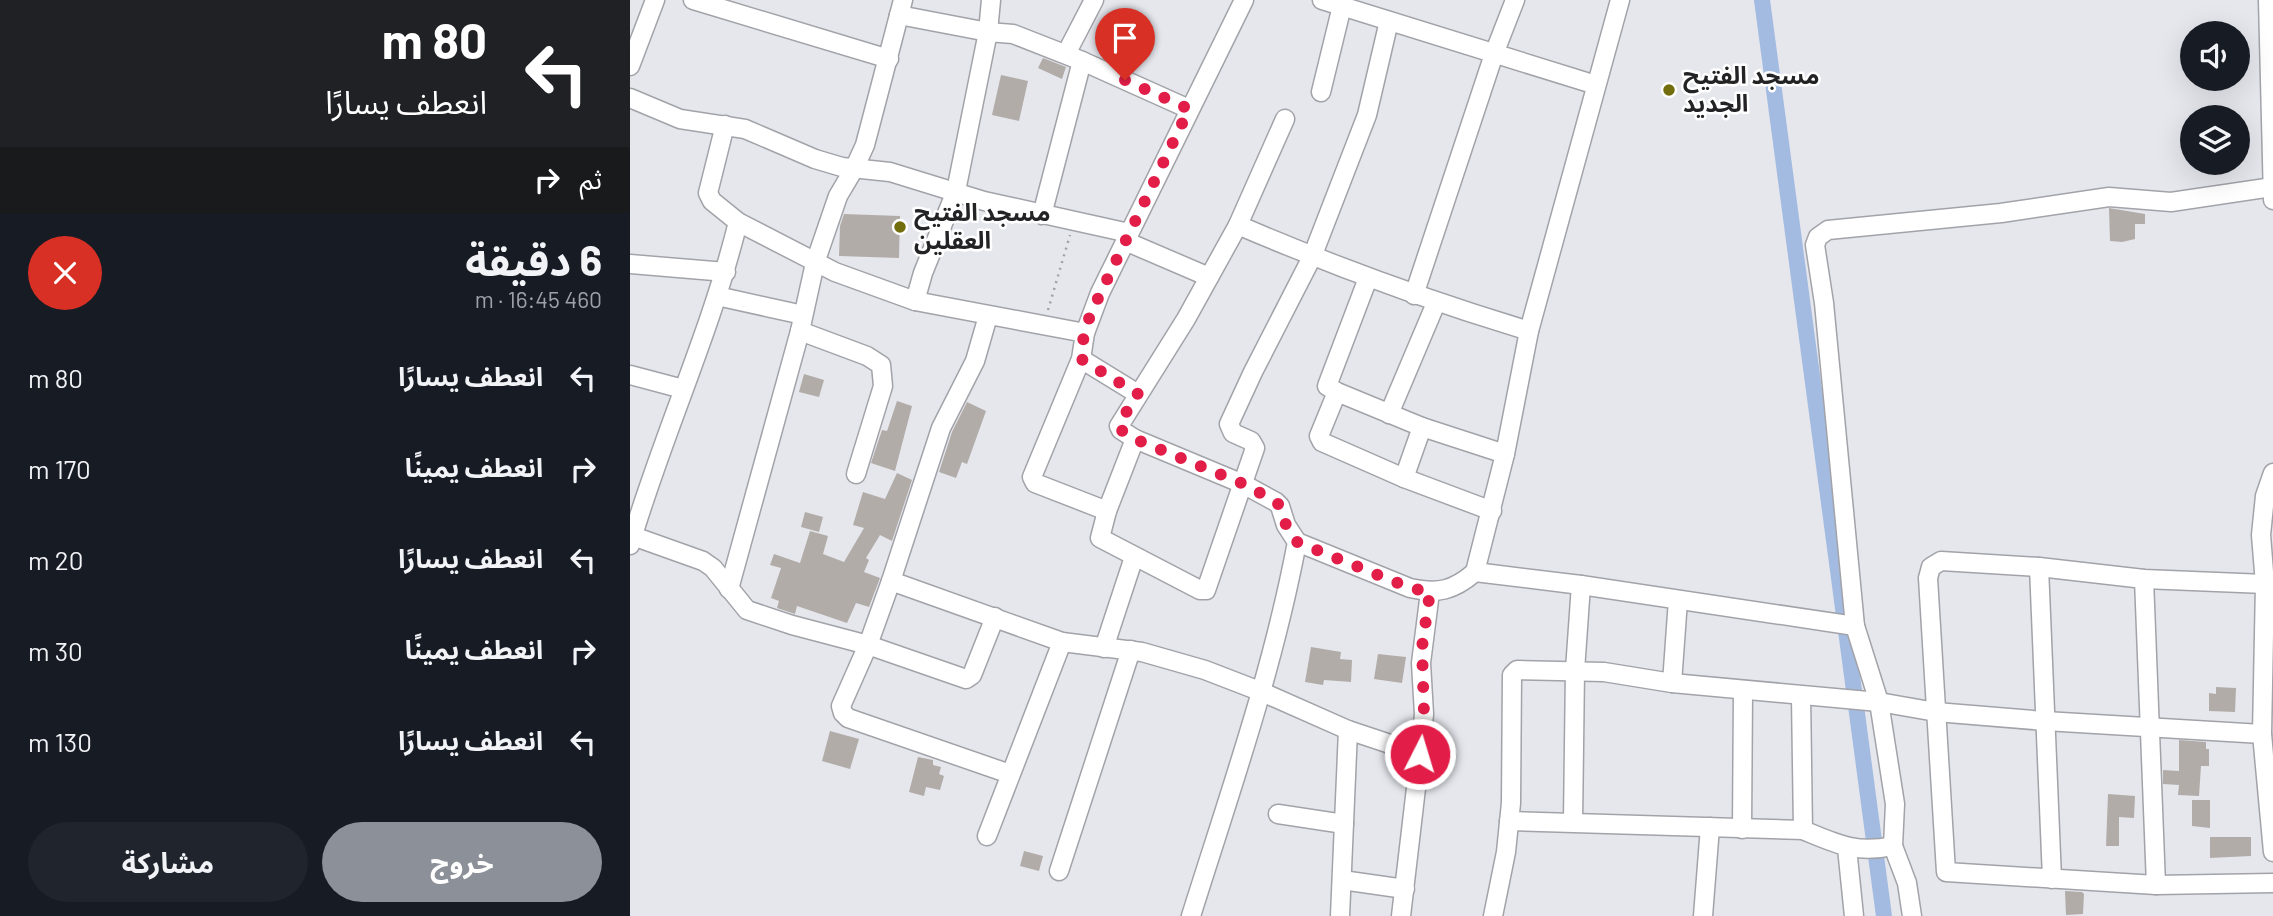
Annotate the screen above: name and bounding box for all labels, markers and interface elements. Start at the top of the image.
pin [1095,8,1155,80]
text: 80 m [382,10,487,69]
icon: arrive [1106,19,1144,57]
map controls [2180,21,2250,175]
button: sound [2180,21,2250,91]
icon: left [511,28,602,119]
place label: مسجد الفتيح الجديد [1683,60,1819,118]
text: انعطف يسارًا [325,82,487,120]
marker: مسجد الفتيح الجديد [1661,82,1677,98]
button: layers [2180,105,2250,175]
icon: right [528,161,566,199]
text: ثم [580,163,602,194]
place label: مسجد الفتيح العقلين [914,197,1050,255]
marker: مسجد الفتيح العقلين [892,219,908,235]
text: 6 دقيقة [465,234,602,284]
button: close [28,236,102,310]
text: 460 m · 16:45 [475,285,602,313]
icon: left [564,359,602,397]
text: انعطف يسارًا [398,360,543,391]
text: 80 m [28,362,83,393]
icon: right [564,450,602,488]
text: انعطف يمينًا [405,451,543,482]
text: 170 m [28,453,91,484]
icon: left [564,541,602,579]
text: انعطف يسارًا [398,542,543,573]
text: 20 m [28,544,83,575]
icon: right [564,632,602,670]
text: انعطف يمينًا [405,633,543,664]
text: 30 m [28,635,83,666]
position arrow [1383,717,1457,791]
icon: left [564,723,602,761]
text: انعطف يسارًا [398,724,543,755]
text: 130 m [28,726,92,757]
button: مشاركة [28,822,308,902]
button: خروج [322,822,602,902]

